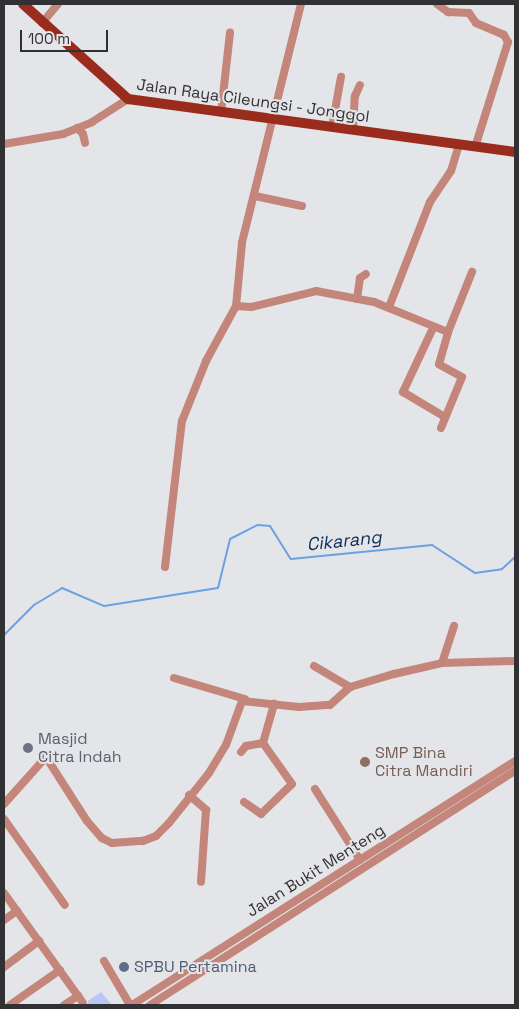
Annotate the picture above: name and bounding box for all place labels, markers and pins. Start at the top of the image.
place label: Masjid Citra Indah [38,729,122,767]
marker: Masjid Citra Indah [22,742,34,754]
place label: SMP Bina Citra Mandiri [375,743,473,781]
marker: SMP Bina Citra Mandiri [359,756,371,768]
place label: SPBU Pertamina [134,957,257,977]
marker: SPBU Pertamina [118,961,130,973]

